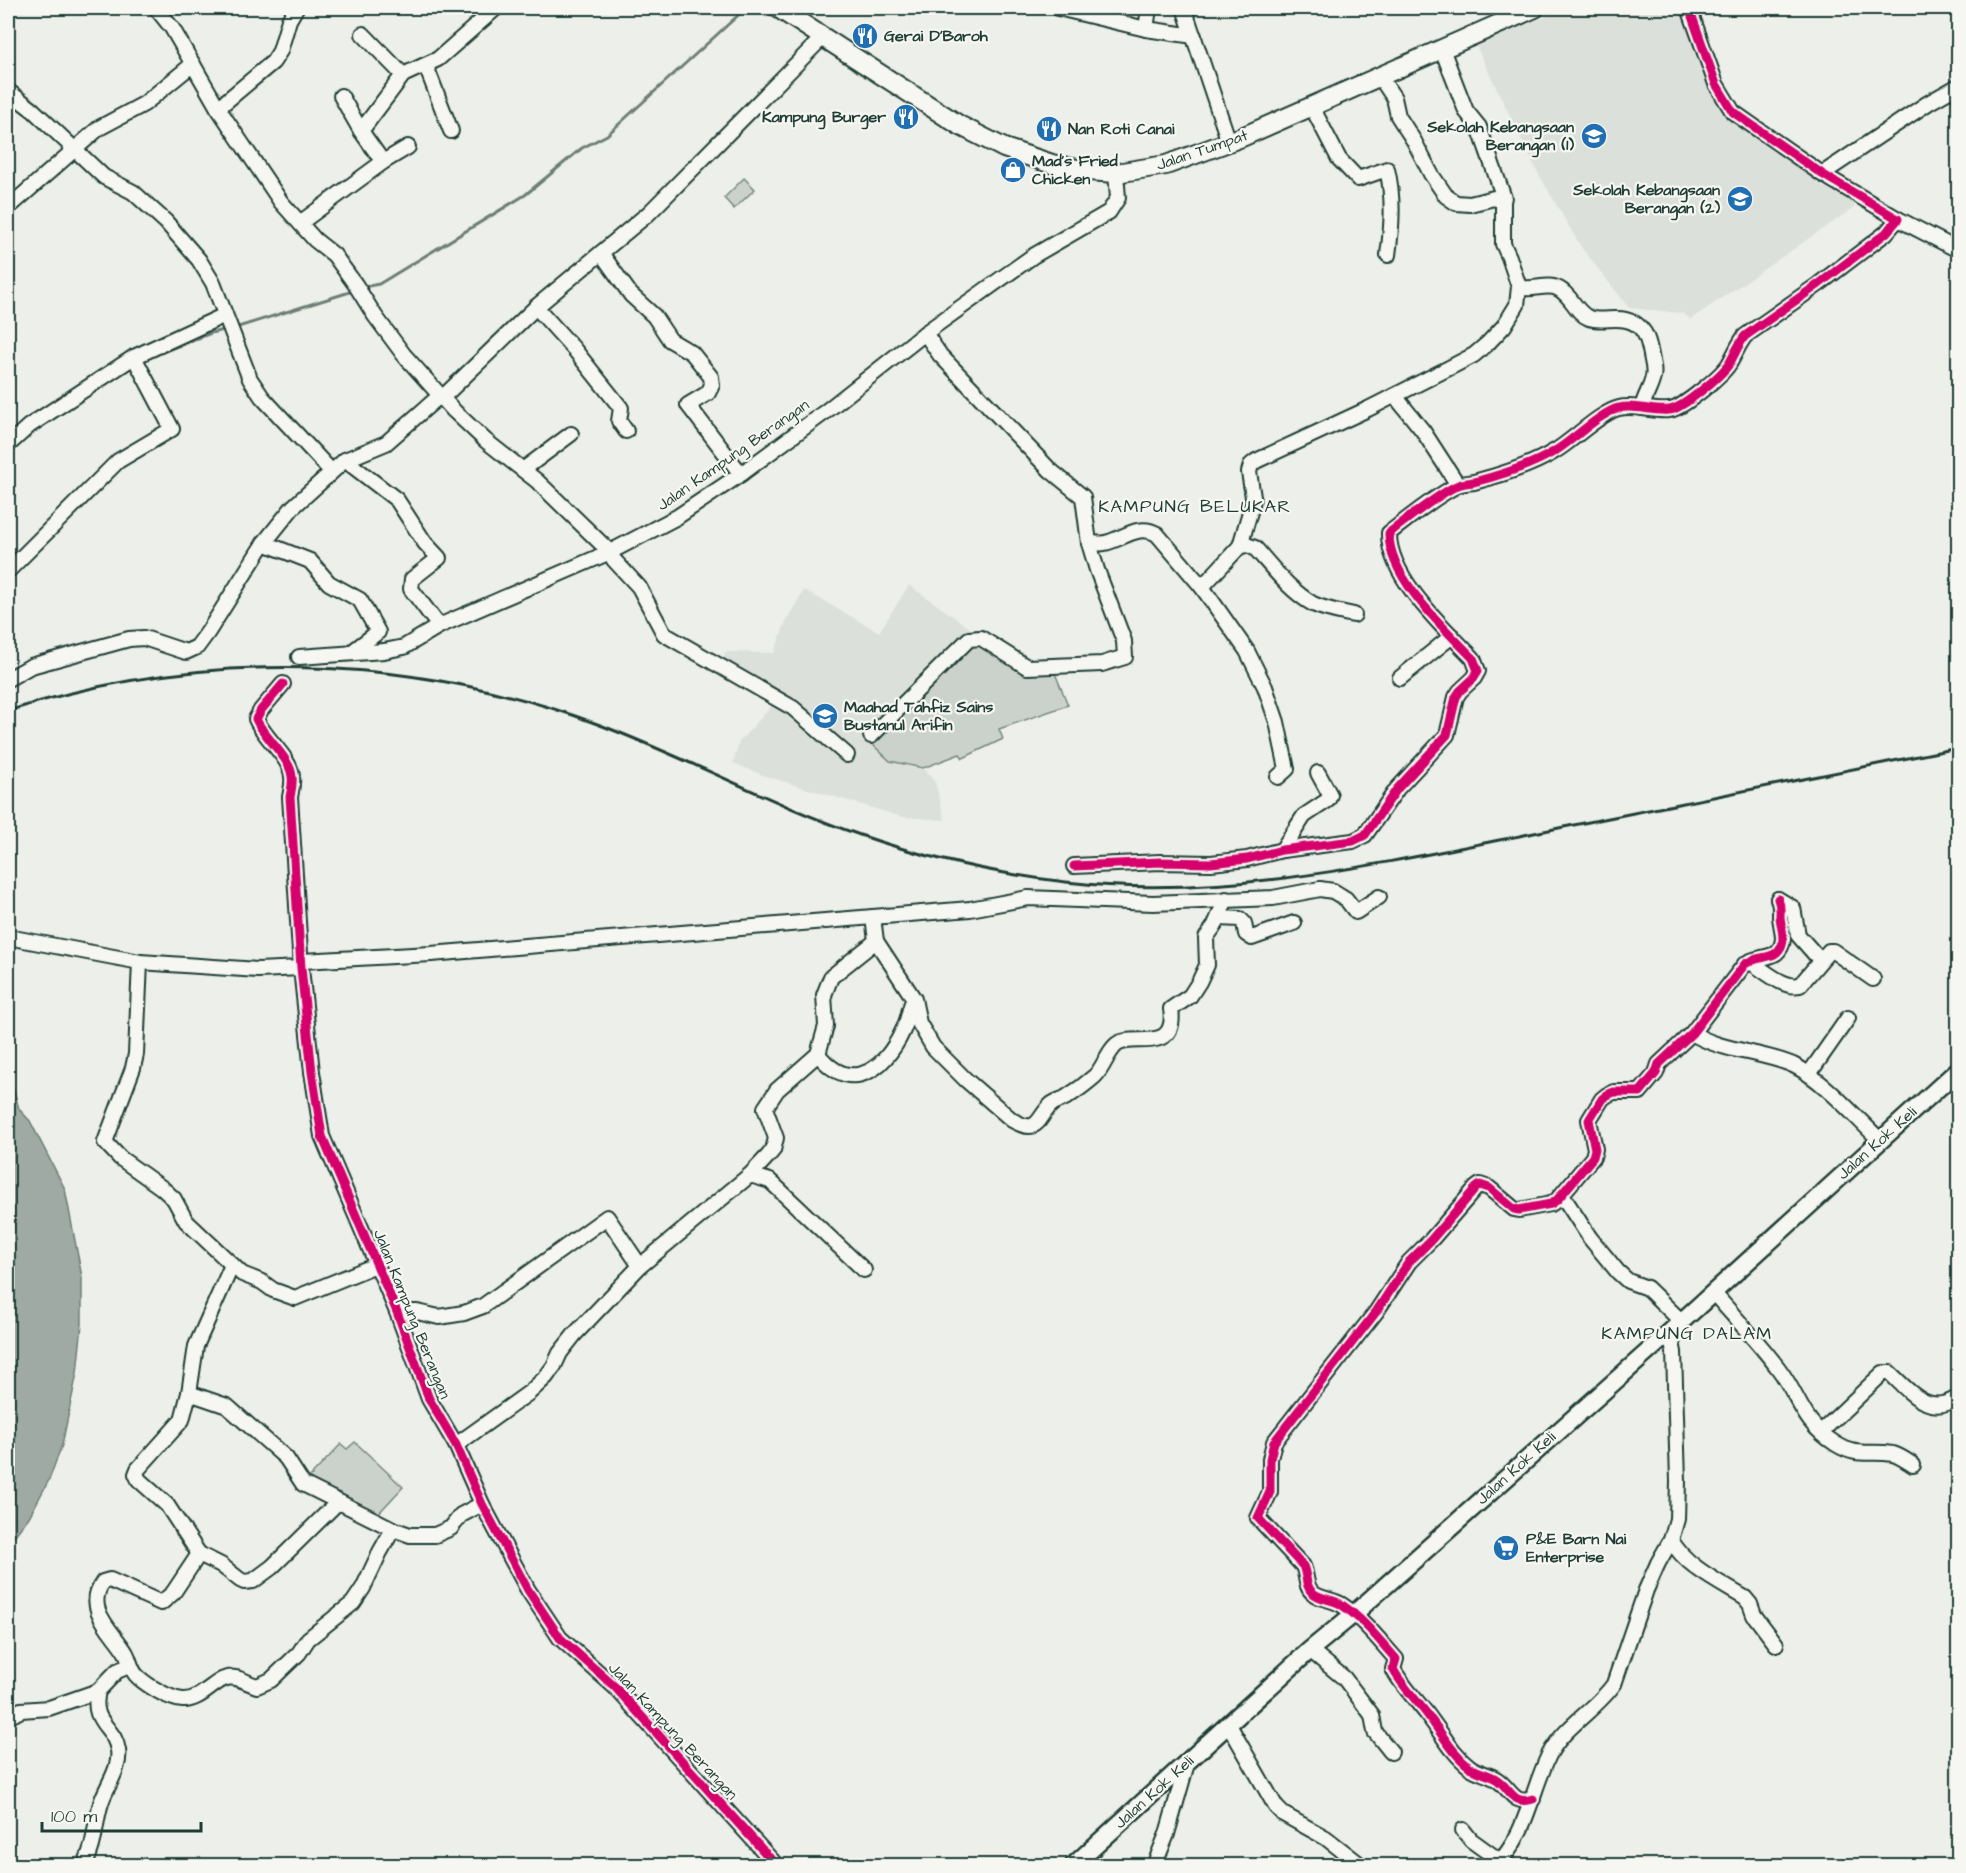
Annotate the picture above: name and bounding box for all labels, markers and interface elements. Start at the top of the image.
restaurant icon: Gerai D'Baroh [850,21,880,51]
place label: Gerai D'Baroh [884,25,989,47]
restaurant icon: Kampung Burger [891,102,921,132]
place label: Kampung Burger [762,106,886,130]
restaurant icon: Nan Roti Canai [1034,114,1064,144]
place label: Sekolah Kebangsaan Berangan (1) [1426,116,1574,158]
place label: Nan Roti Canai [1068,118,1175,140]
school or university icon: Sekolah Kebangsaan Berangan (1) [1579,121,1609,151]
street label: Jalan Tumpat [1153,124,1251,176]
place label: Mad’s Fried Chicken [1032,150,1119,190]
shop icon: Mad’s Fried Chicken [998,155,1028,185]
place label: Sekolah Kebangsaan Berangan (2) [1572,179,1720,221]
school or university icon: Sekolah Kebangsaan Berangan (2) [1725,184,1755,214]
street label: Jalan Kampung Berangan [653,394,814,517]
district label: KAMPUNG BELUKAR [1098,494,1292,519]
place label: Maahad Tahfiz Sains Bustanul Arifin [844,696,993,736]
school or university icon: Maahad Tahfiz Sains Bustanul Arifin [810,701,840,731]
street label: Jalan Kok Keli [1833,1101,1922,1185]
street label: Jalan Kampung Berangan [367,1226,456,1402]
district label: KAMPUNG DALAM [1601,1321,1773,1346]
street label: Jalan Kok Keli [1472,1426,1561,1510]
place label: P&E Barn Nai Enterprise [1526,1528,1627,1568]
supermarket icon: P&E Barn Nai Enterprise [1491,1533,1521,1563]
street label: Jalan Kampung Berangan [602,1657,743,1805]
street label: Jalan Kok Keli [1110,1750,1199,1834]
scale bar [42,1795,201,1833]
text: 100 m [51,1804,97,1829]

